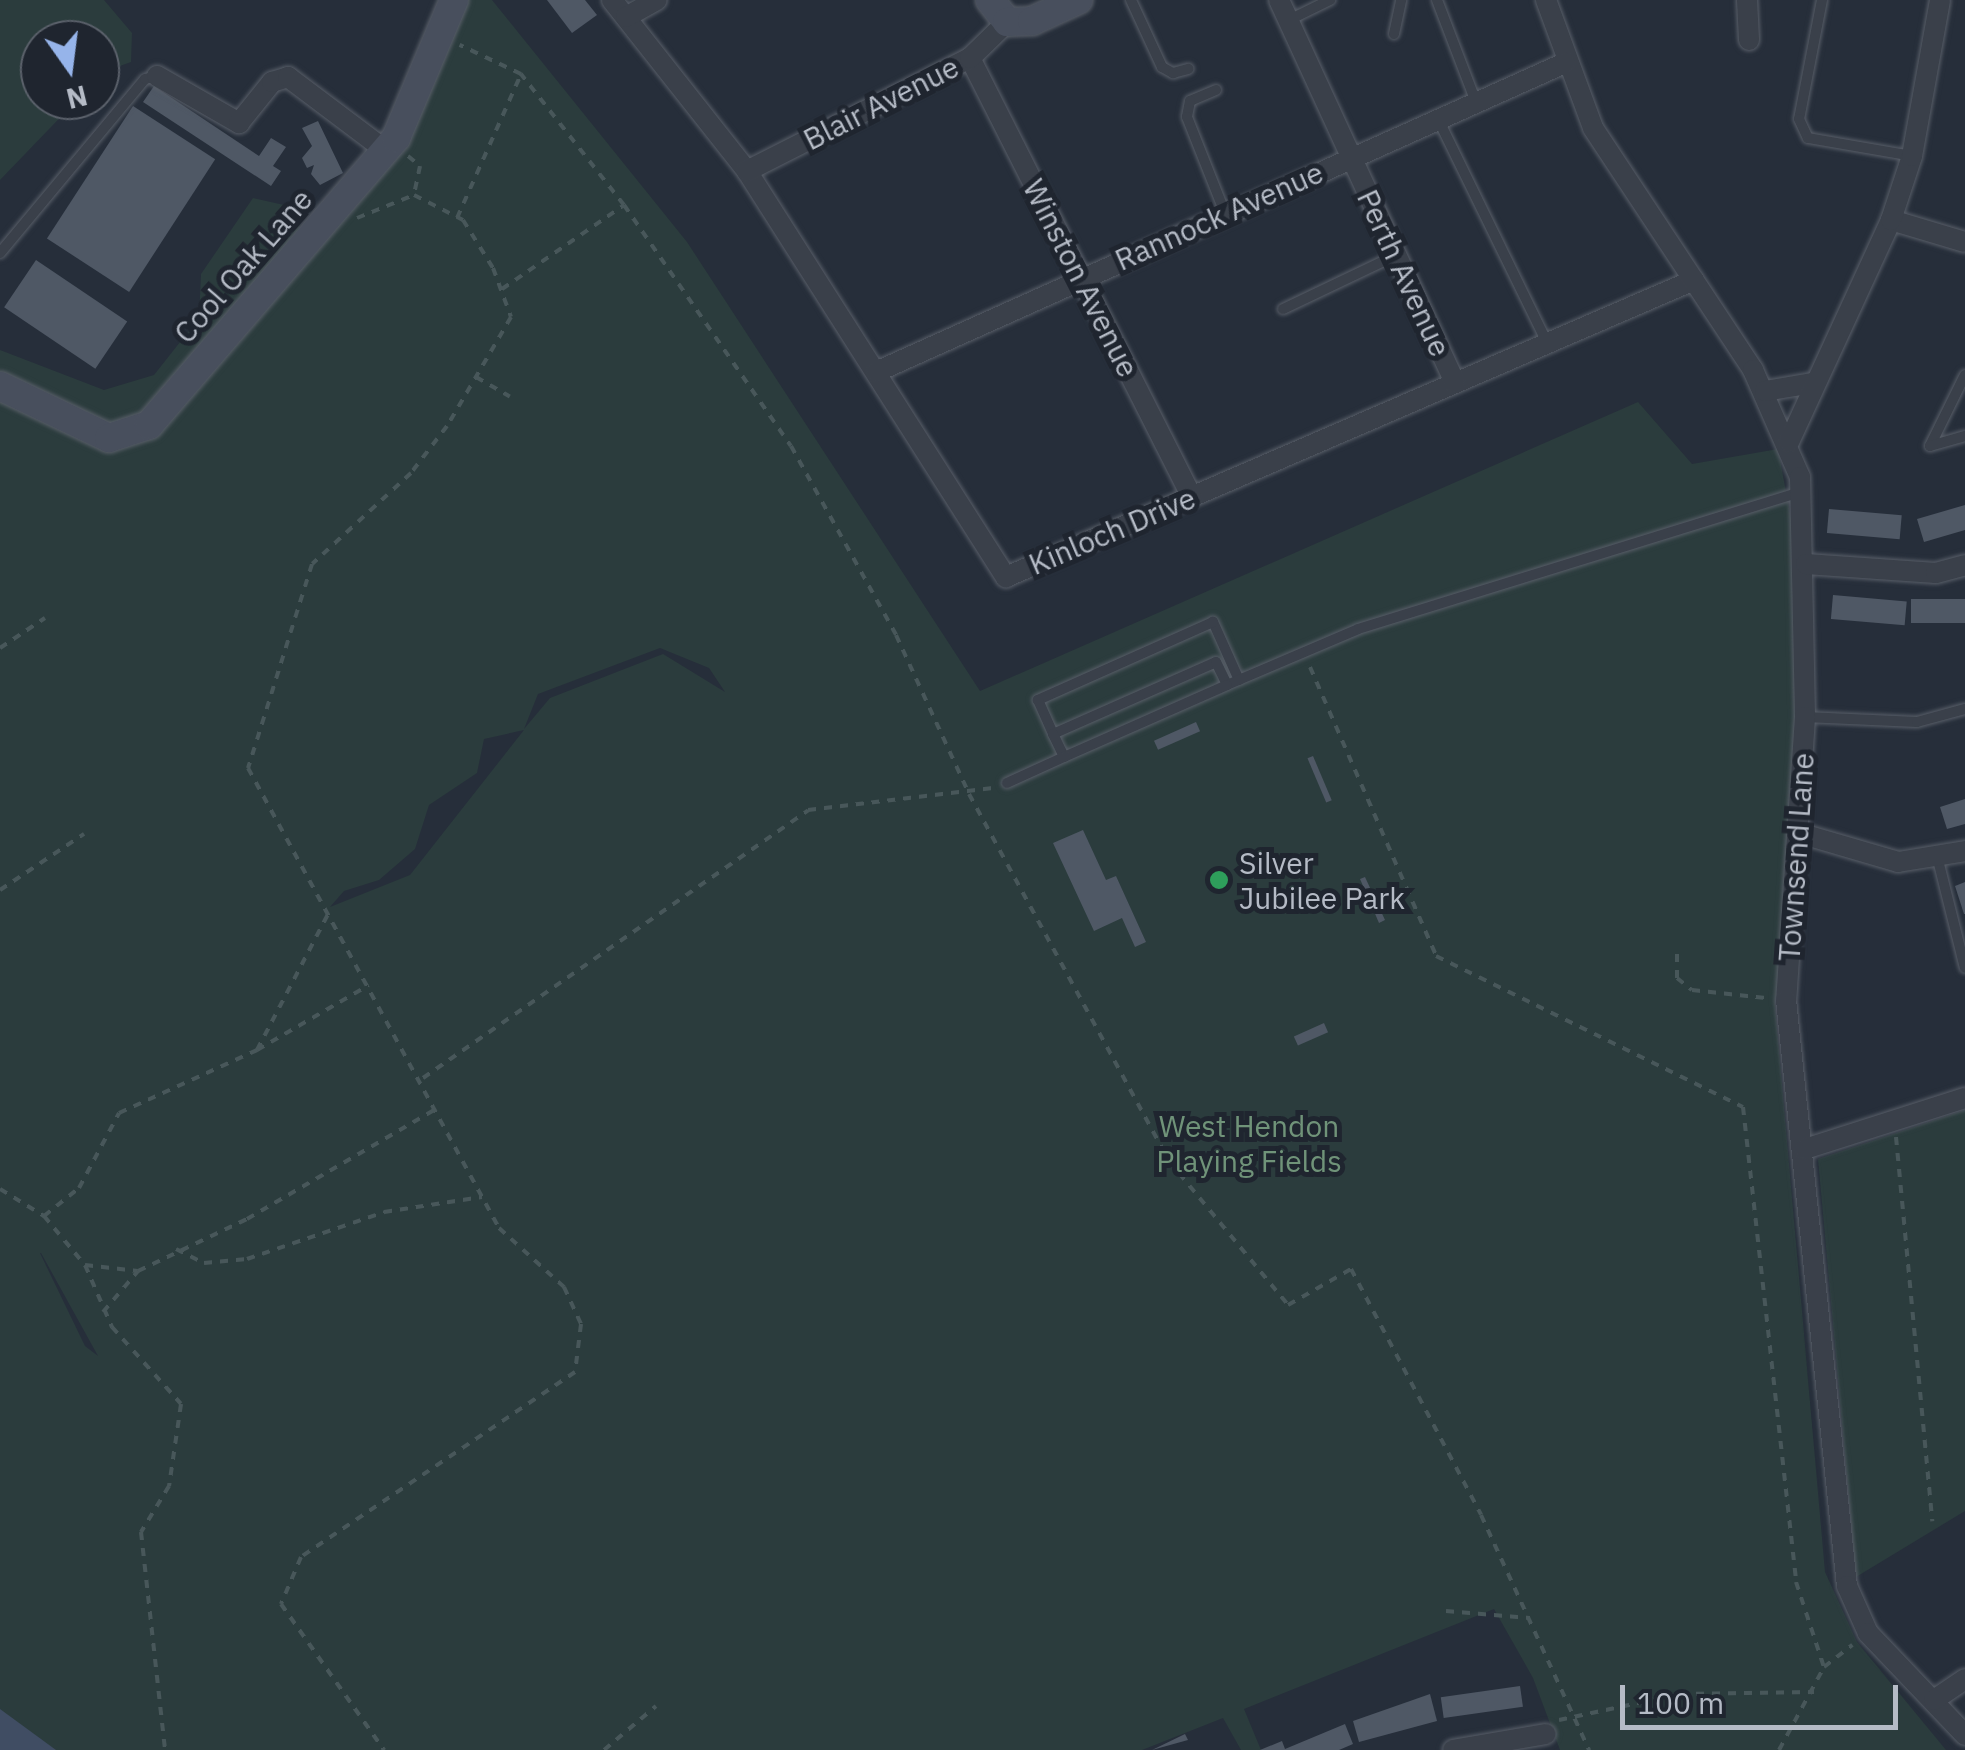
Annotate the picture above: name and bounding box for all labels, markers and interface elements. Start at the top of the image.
north arrow [20,20,120,120]
street label: Blair Avenue [797,48,965,158]
text: N [63,77,91,118]
street label: Rannock Avenue [1109,154,1329,278]
street label: Winston Avenue [1016,173,1146,383]
street label: Cool Oak Lane [166,182,320,350]
street label: Perth Avenue [1350,184,1458,362]
street label: Kinloch Drive [1023,480,1201,582]
street label: Townsend Lane [1771,751,1821,963]
place label: Silver Jubilee Park [1239,845,1405,916]
marker: Silver Jubilee Park [1208,869,1230,891]
park label: West Hendon Playing Fields [1156,1108,1342,1178]
scale bar [1625,1665,1902,1727]
text: 100 m [1637,1683,1724,1722]

